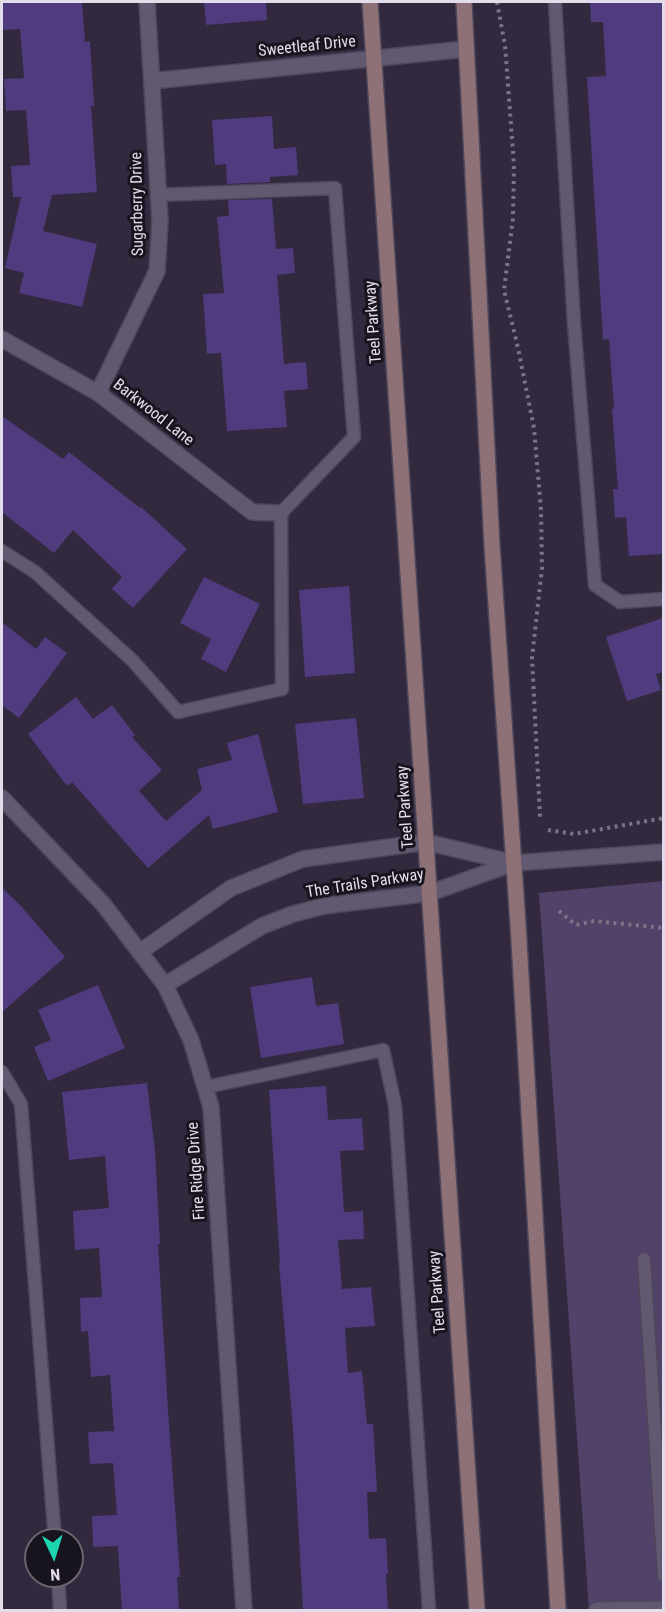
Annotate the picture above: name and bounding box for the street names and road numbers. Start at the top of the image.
street label: Sweetleaf Drive [257,32,357,62]
street label: Sugarberry Drive [127,152,149,256]
street label: Teel Parkway [362,280,386,364]
street label: Barkwood Lane [109,376,197,450]
street label: Teel Parkway [394,765,418,849]
street label: The Trails Parkway [305,865,425,903]
street label: Fire Ridge Drive [184,1121,210,1221]
street label: Teel Parkway [426,1250,450,1334]

